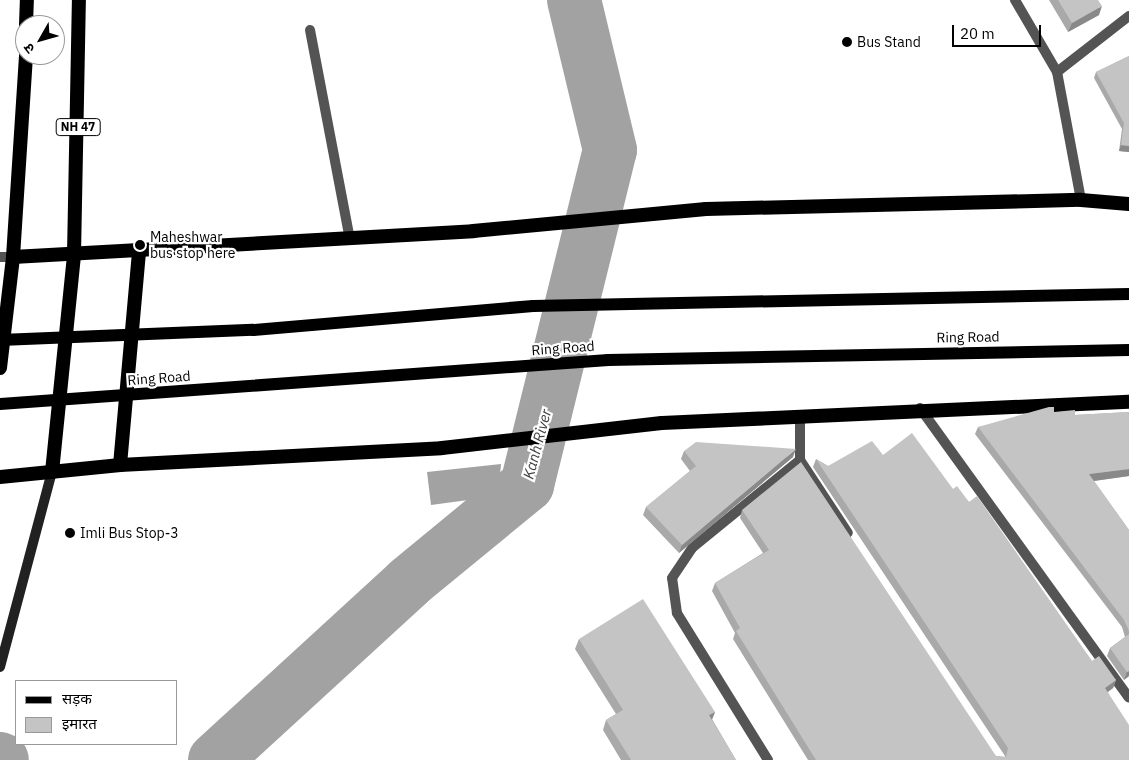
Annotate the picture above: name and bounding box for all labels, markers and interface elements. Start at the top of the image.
north arrow [15,15,65,65]
scale bar [954,15,1043,47]
text: 20 m [960,24,995,43]
place label: Bus Stand [857,34,921,50]
marker: Bus Stand [841,36,853,48]
text: उ [19,40,39,57]
road number: NH 47 [56,118,100,136]
place label: Maheshwar bus stop here [150,229,235,262]
marker: Maheshwar bus stop here [134,239,146,251]
street label: Ring Road [936,328,1000,346]
street label: Ring Road [531,337,595,359]
street label: Ring Road [127,367,191,389]
water label: Kanh River [519,407,555,481]
place label: Imli Bus Stop-3 [80,525,179,541]
marker: Imli Bus Stop-3 [64,527,76,539]
legend [15,680,178,745]
text: सड़क [62,689,92,708]
text: इमारत [62,714,97,733]

